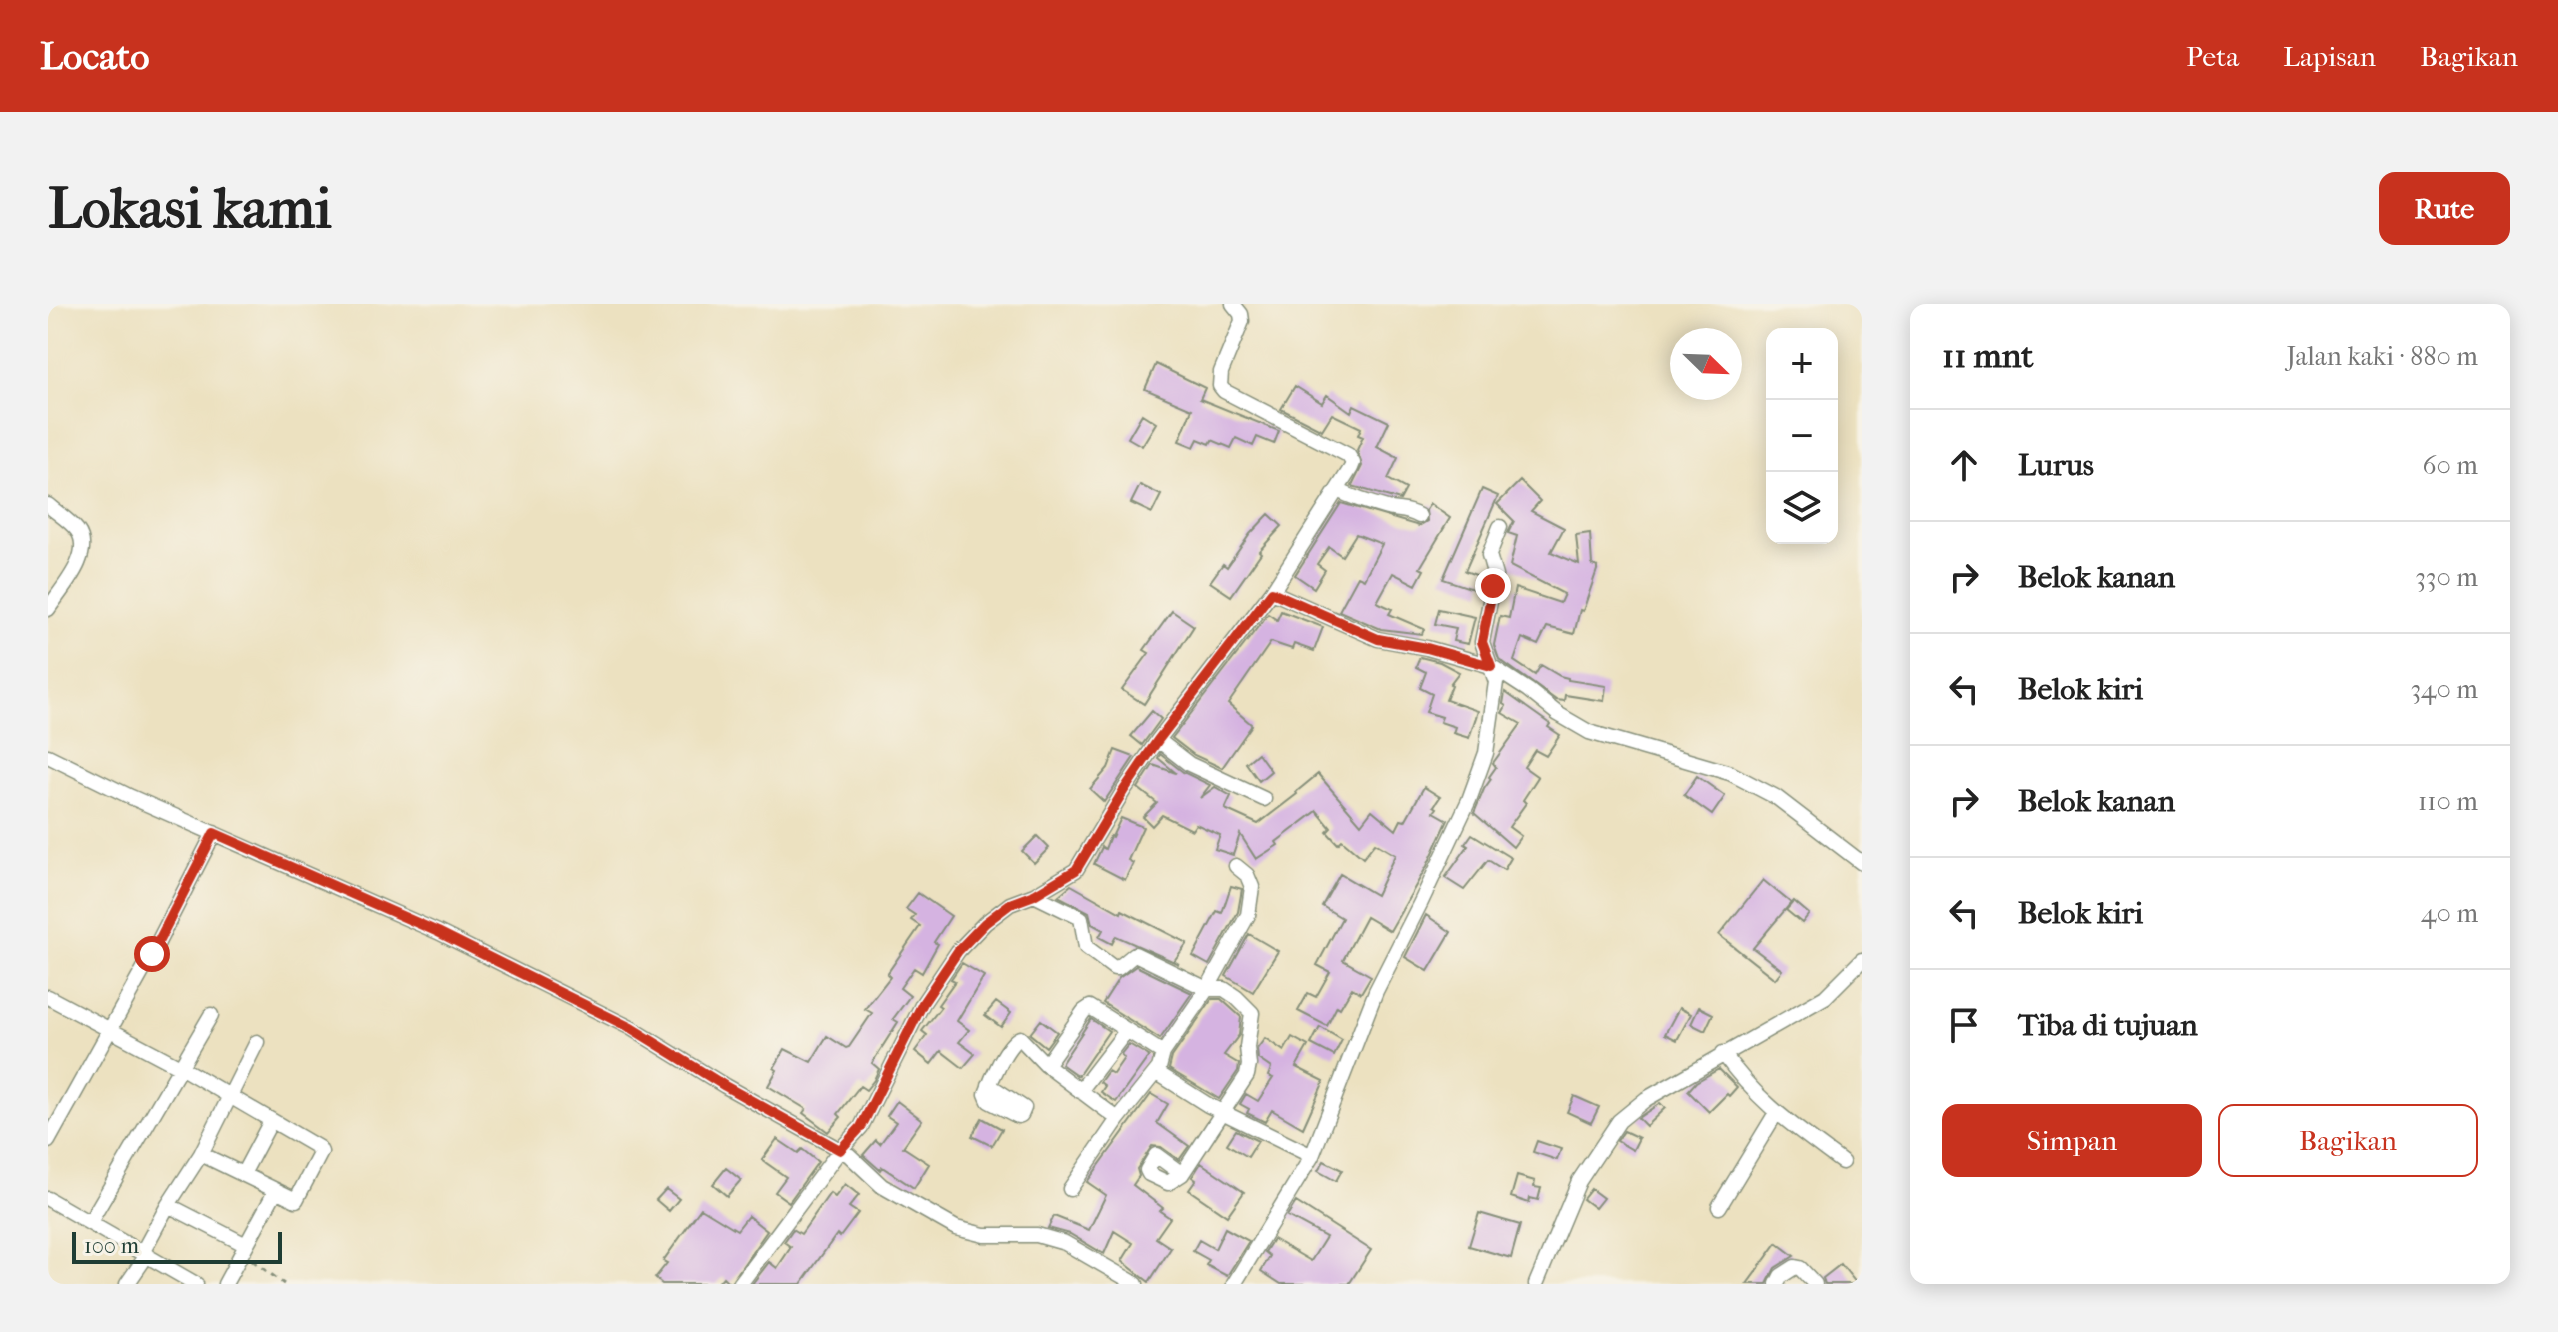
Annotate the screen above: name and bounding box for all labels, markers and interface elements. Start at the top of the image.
text: Locato [40,34,150,79]
text: Peta [2186,40,2239,73]
text: Lapisan [2283,40,2376,73]
text: Bagikan [2420,40,2518,73]
button: Rute [2379,172,2510,245]
text: Lokasi kami [48,176,332,241]
north arrow [1670,328,1742,400]
map controls [1766,328,1838,544]
button: + [1766,328,1838,400]
text: 11 mnt [1942,336,2033,376]
text: Jalan kaki · 880 m [2286,341,2478,372]
button: − [1766,400,1838,472]
icon: ahead [1942,443,1986,487]
text: Lurus [2018,448,2094,483]
text: 60 m [2422,450,2478,481]
button: layers [1766,472,1838,544]
icon: right [1942,555,1986,599]
text: Belok kanan [2018,560,2175,595]
text: 330 m [2415,562,2478,593]
route end [1475,568,1511,604]
icon: left [1942,667,1986,711]
text: Belok kiri [2018,672,2143,707]
text: 340 m [2410,674,2478,705]
icon: right [1942,779,1986,823]
text: Belok kanan [2018,784,2175,819]
text: 110 m [2418,786,2478,817]
icon: left [1942,891,1986,935]
text: Belok kiri [2018,896,2143,931]
text: 40 m [2421,898,2478,929]
route start [134,936,170,972]
icon: arrive [1942,1003,1986,1047]
text: Tiba di tujuan [2018,1008,2198,1043]
button: Simpan [1942,1104,2202,1177]
button: Bagikan [2218,1104,2478,1177]
scale bar [72,1228,282,1264]
text: 100 m [84,1233,139,1259]

